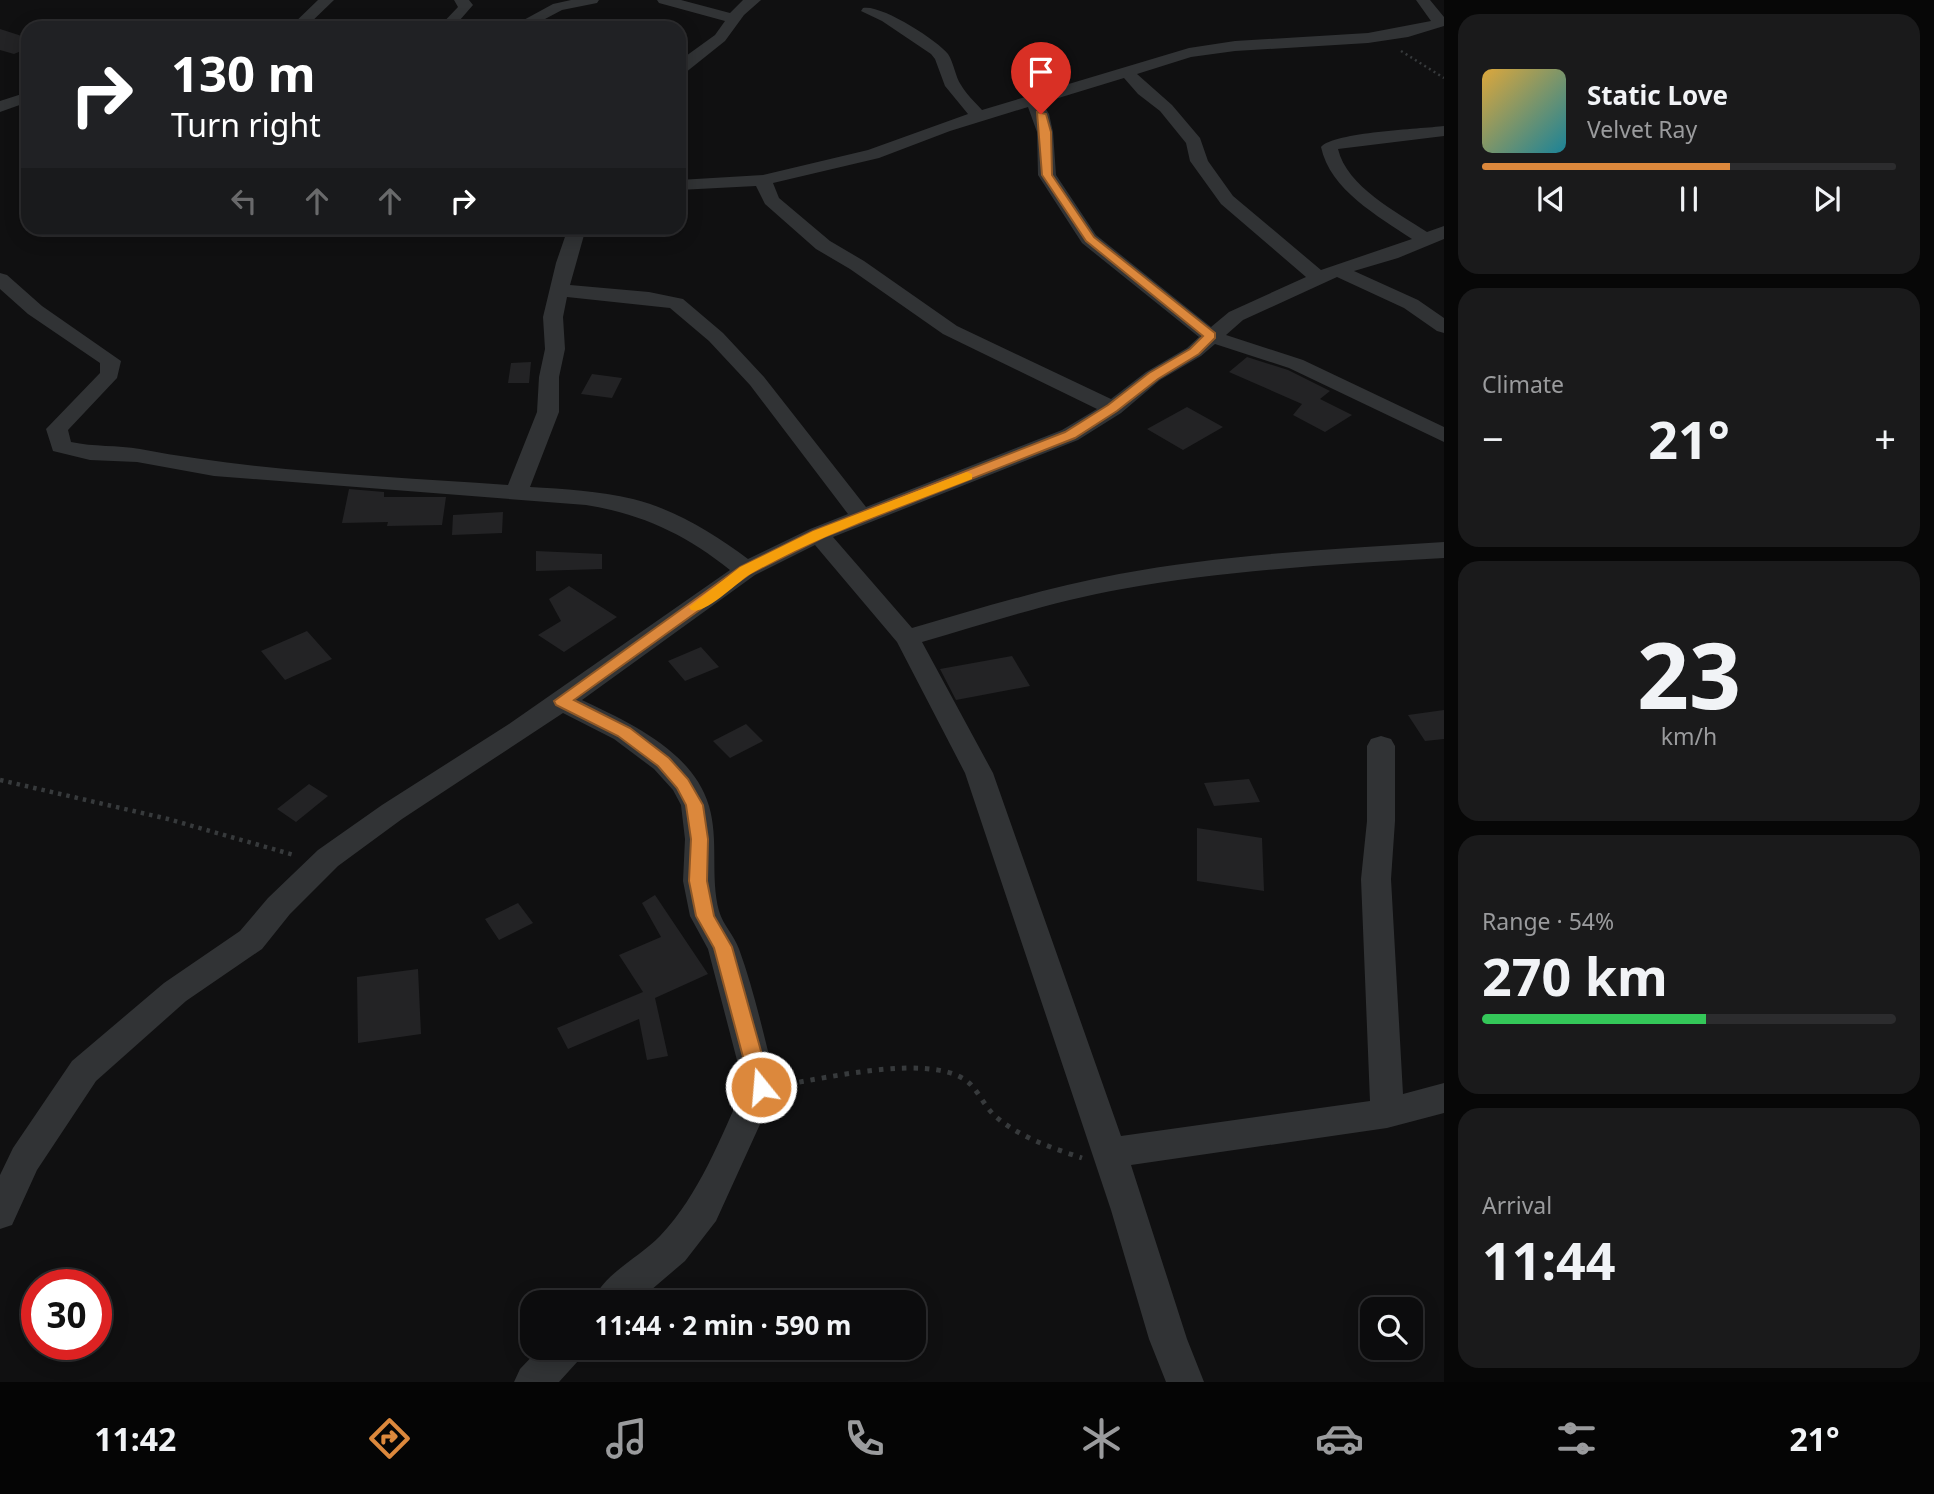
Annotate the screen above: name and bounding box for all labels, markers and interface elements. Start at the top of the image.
text: 130 m [171,40,316,106]
pin [1011,42,1071,114]
icon: right [56,49,147,140]
icon: arrive [1022,53,1060,91]
text: Static Love [1587,77,1728,113]
text: Turn right [171,103,321,146]
text: Velvet Ray [1587,113,1697,145]
icon: previous [1532,180,1570,218]
icon: pause [1670,180,1708,218]
icon: next [1808,180,1846,218]
icon: left [225,182,263,220]
icon: ahead [298,182,336,220]
icon: ahead [371,182,409,220]
icon: right [444,182,482,220]
text: Climate [1482,368,1564,400]
text: 21° [1648,403,1730,474]
text: − [1482,412,1504,464]
text: + [1874,412,1896,464]
text: 23 [1637,612,1741,736]
text: km/h [1661,720,1717,752]
text: Range · 54% [1482,905,1614,937]
text: 270 km [1482,940,1668,1011]
position arrow [724,1050,798,1124]
text: Arrival [1482,1189,1552,1221]
text: 11:44 [1482,1224,1616,1295]
speed limit sign: 30 [21,1269,112,1360]
map controls [1360,1297,1423,1360]
button: search [1360,1297,1423,1360]
text: 11:44 · 2 min · 590 m [595,1307,851,1343]
icon: directions [365,1414,414,1463]
icon: music [602,1414,651,1463]
icon: phone [840,1414,889,1463]
icon: climate [1077,1414,1126,1463]
icon: car [1315,1414,1364,1463]
icon: filters [1552,1414,1601,1463]
text: 11:42 [94,1417,176,1460]
text: 21° [1790,1417,1840,1460]

